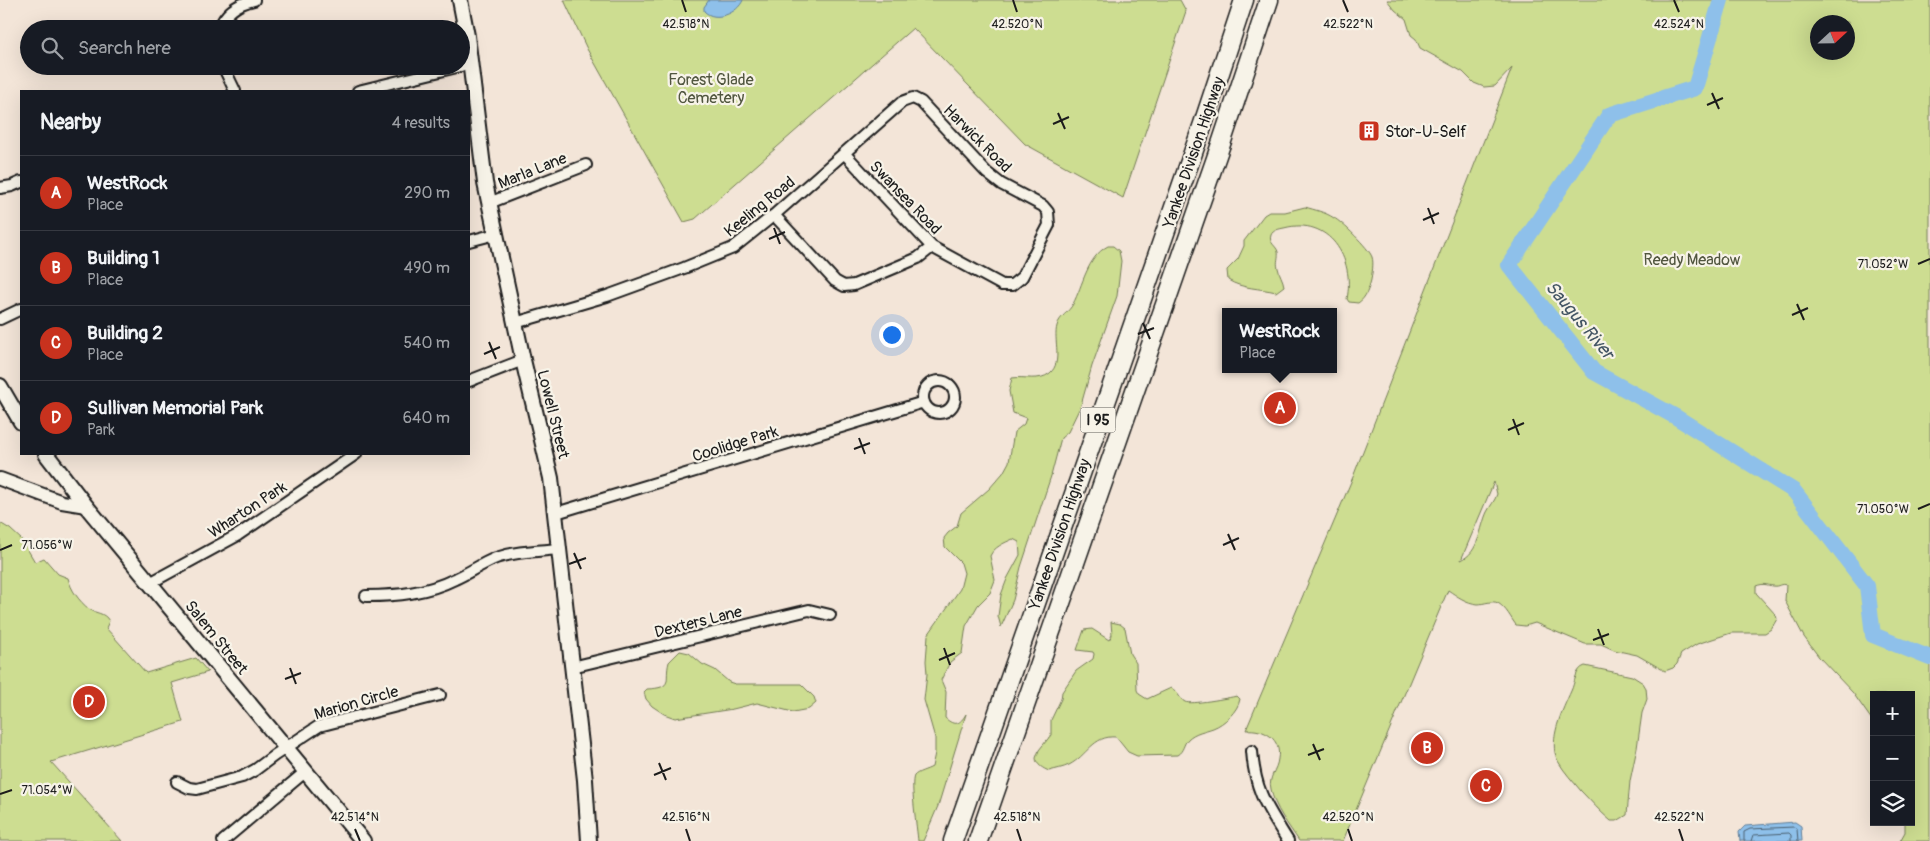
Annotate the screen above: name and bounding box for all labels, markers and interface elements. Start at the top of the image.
north arrow [1810,15,1855,60]
text: 42.518°N [663,17,709,32]
text: 42.520°N [991,17,1043,32]
text: 42.522°N [1323,17,1373,32]
text: 42.524°N [1654,17,1704,32]
search box [20,20,470,75]
icon: search [38,34,66,62]
text: Search here [78,36,171,60]
park label: Forest Glade Cemetery [668,70,754,108]
street label: Yankee Division Highway [1158,74,1229,232]
street label: Harwick Road [939,100,1016,177]
text: Nearby [40,109,101,136]
text: 4 results [392,113,450,133]
building icon: Stor-U-Self [1357,119,1381,143]
place label: Stor-U-Self [1385,122,1467,142]
street label: Marla Lane [495,148,570,194]
street label: Swansea Road [865,157,945,239]
text: WestRock [87,171,168,195]
street label: Keeling Road [720,172,799,241]
text: A [51,183,61,203]
text: 290 m [404,183,450,203]
text: Place [87,195,123,215]
text: Building 1 [87,246,160,270]
park label: Reedy Meadow [1644,250,1741,270]
text: 71.052°W [1858,257,1908,272]
text: B [51,258,61,278]
text: 490 m [404,258,450,278]
text: Place [87,270,123,290]
water label: Saugus River [1540,276,1621,366]
popup [1222,308,1337,373]
text: WestRock [1239,319,1320,343]
text: Building 2 [87,321,163,345]
your location [879,322,905,348]
text: C [51,333,61,353]
text: 540 m [403,333,450,353]
text: Place [1239,343,1275,363]
text: Place [87,345,123,365]
street label: Lowell Street [532,368,574,461]
pin: A [1264,389,1296,427]
text: Sullivan Memorial Park [87,396,263,420]
text: D [51,408,61,428]
text: 640 m [403,408,450,428]
road number: I 95 [1080,408,1116,432]
text: Park [87,420,115,440]
street label: Coolidge Park [690,421,781,467]
street label: Yankee Division Highway [1024,456,1095,614]
street label: Wharton Park [204,477,291,543]
text: 71.050°W [1857,502,1909,517]
text: 71.056°W [22,538,72,553]
street label: Salem Street [180,597,252,679]
street label: Dexters Lane [652,601,744,643]
street label: Marion Circle [312,681,401,725]
pin: D [73,683,105,721]
map controls [1870,691,1915,826]
button: + [1870,691,1915,736]
pin: B [1411,729,1443,767]
button: − [1870,736,1915,781]
pin: C [1470,767,1502,805]
button: layers [1870,781,1915,826]
text: 71.054°W [22,783,72,798]
text: 42.514°N [331,810,379,825]
text: 42.516°N [662,810,710,825]
text: 42.518°N [994,810,1040,825]
text: 42.520°N [1322,810,1374,825]
text: 42.522°N [1654,810,1704,825]

